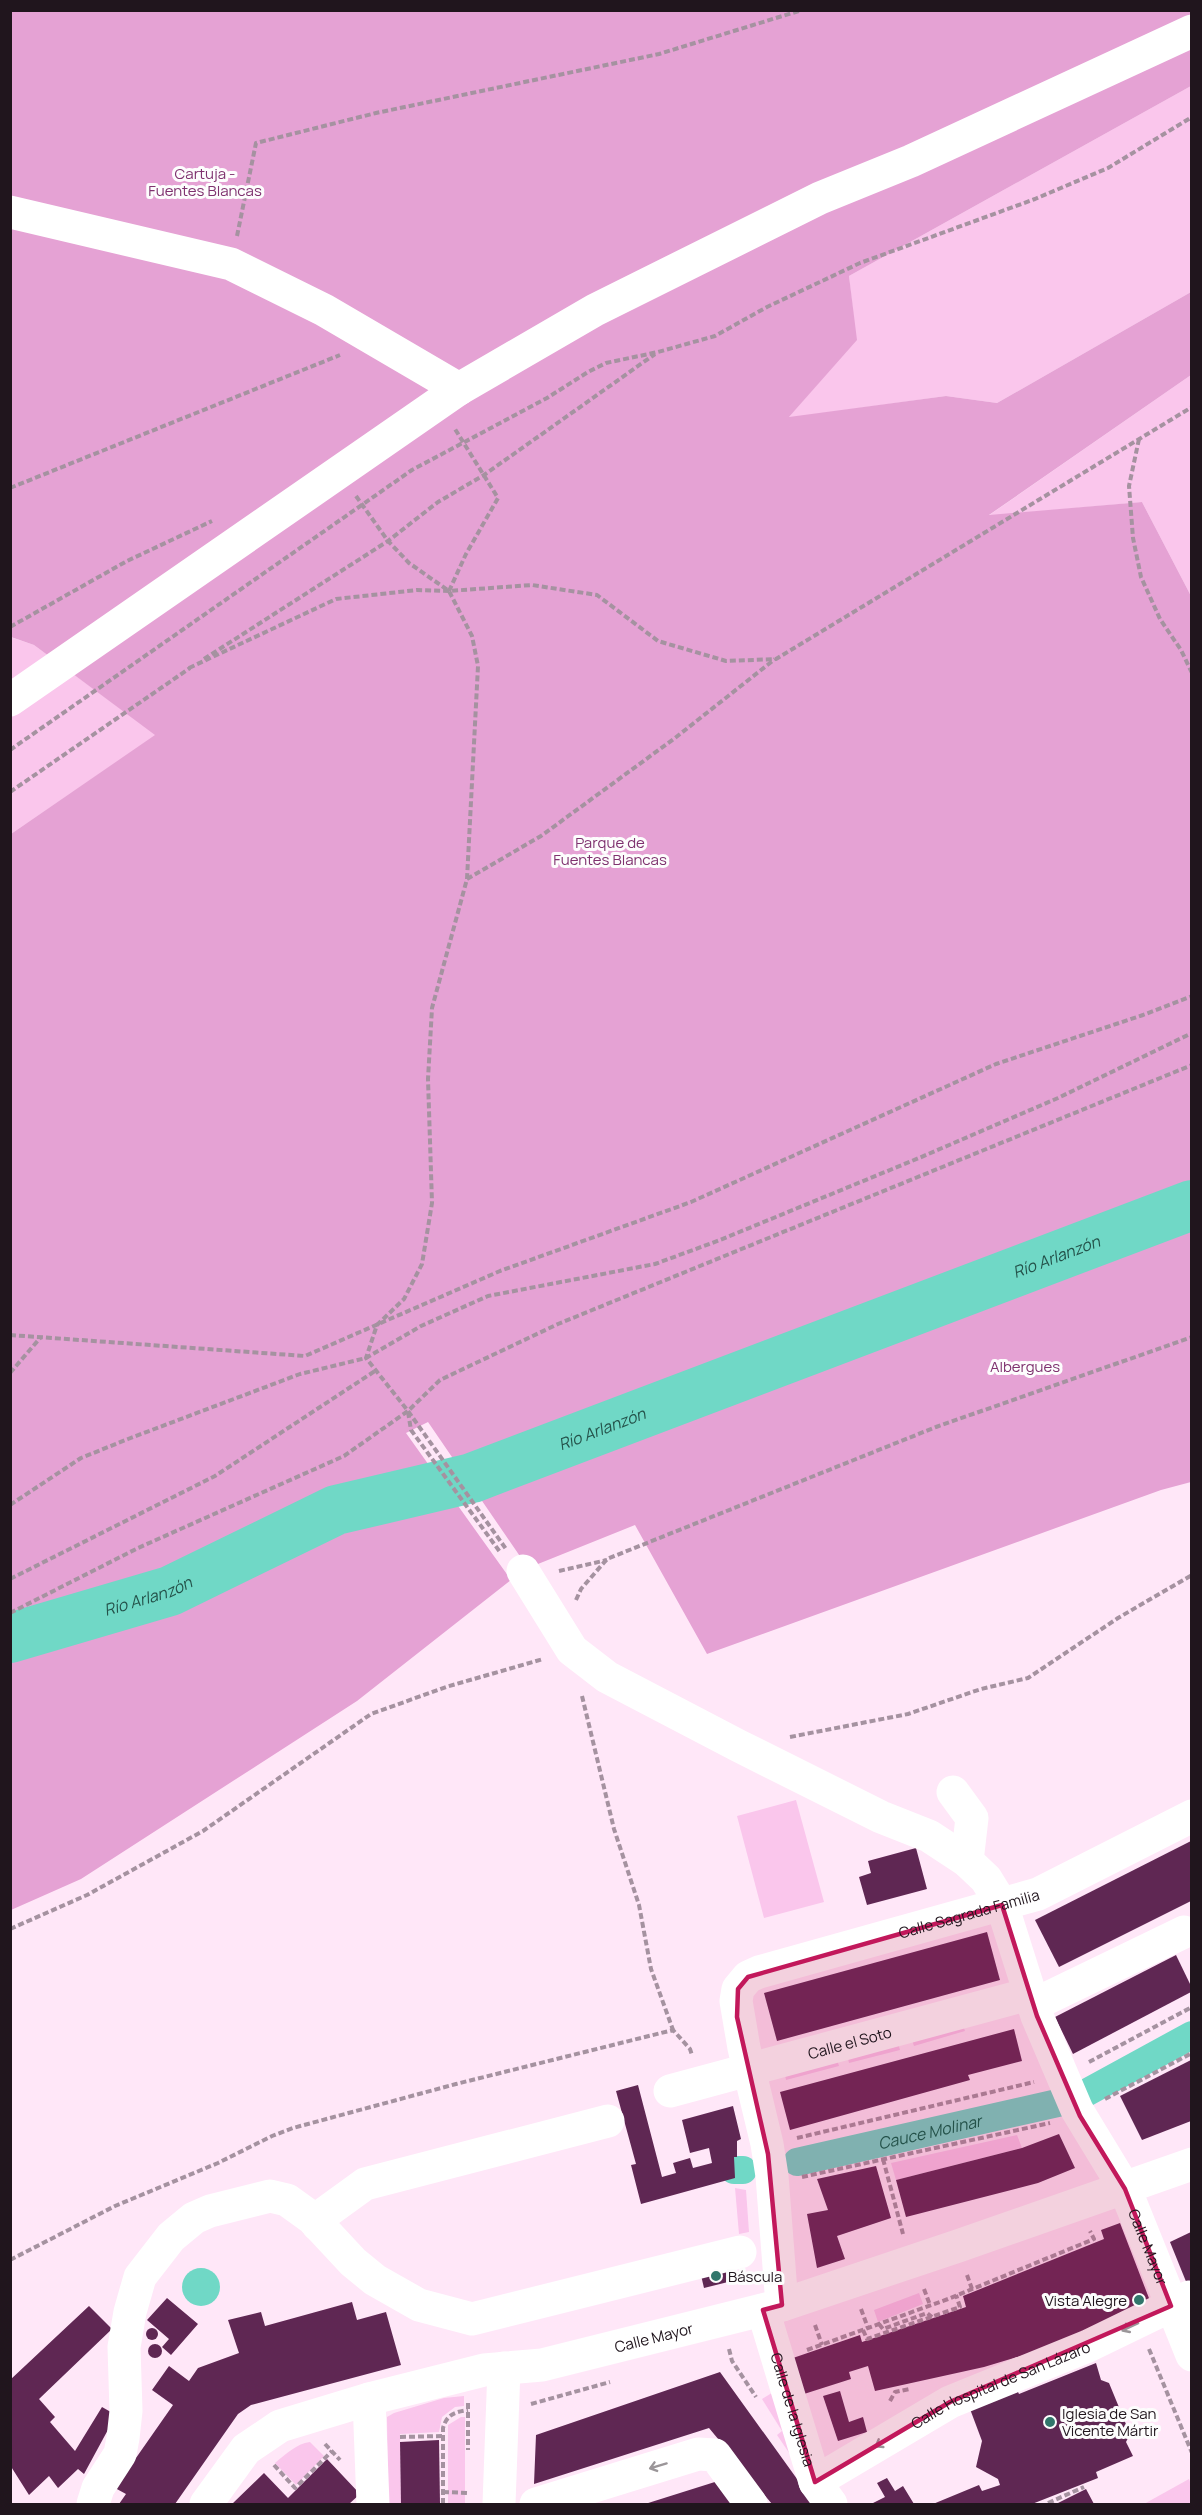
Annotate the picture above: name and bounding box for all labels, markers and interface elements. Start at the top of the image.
park label: Cartuja - Fuentes Blancas [148,163,262,201]
park label: Parque de Fuentes Blancas [553,832,667,870]
water label: Río Arlanzón [1010,1230,1103,1283]
park label: Albergues [990,1356,1060,1377]
water label: Río Arlanzón [555,1402,649,1455]
water label: Río Arlanzón [101,1571,196,1621]
street label: Calle Sagrada Familia [896,1884,1042,1943]
street label: Calle el Soto [805,2021,894,2064]
water label: Cauce Molinar [876,2109,986,2154]
street label: Calle Mayor [1124,2206,1173,2289]
place label: Báscula [728,2266,782,2287]
marker: Báscula [709,2269,723,2283]
place label: Vista Alegre [1045,2290,1127,2311]
marker: Vista Alegre [1132,2293,1146,2307]
street label: Calle Mayor [612,2317,696,2357]
one-way arrow [1121,2321,1139,2333]
street label: Calle Hospital de San Lázaro [907,2336,1093,2434]
street label: Calle de la Iglesia [766,2350,820,2469]
place label: Iglesia de San Vicente Mártir [1062,2403,1159,2441]
marker: Iglesia de San Vicente Mártir [1043,2415,1057,2429]
one-way arrow [875,2436,892,2448]
one-way arrow [649,2461,668,2472]

